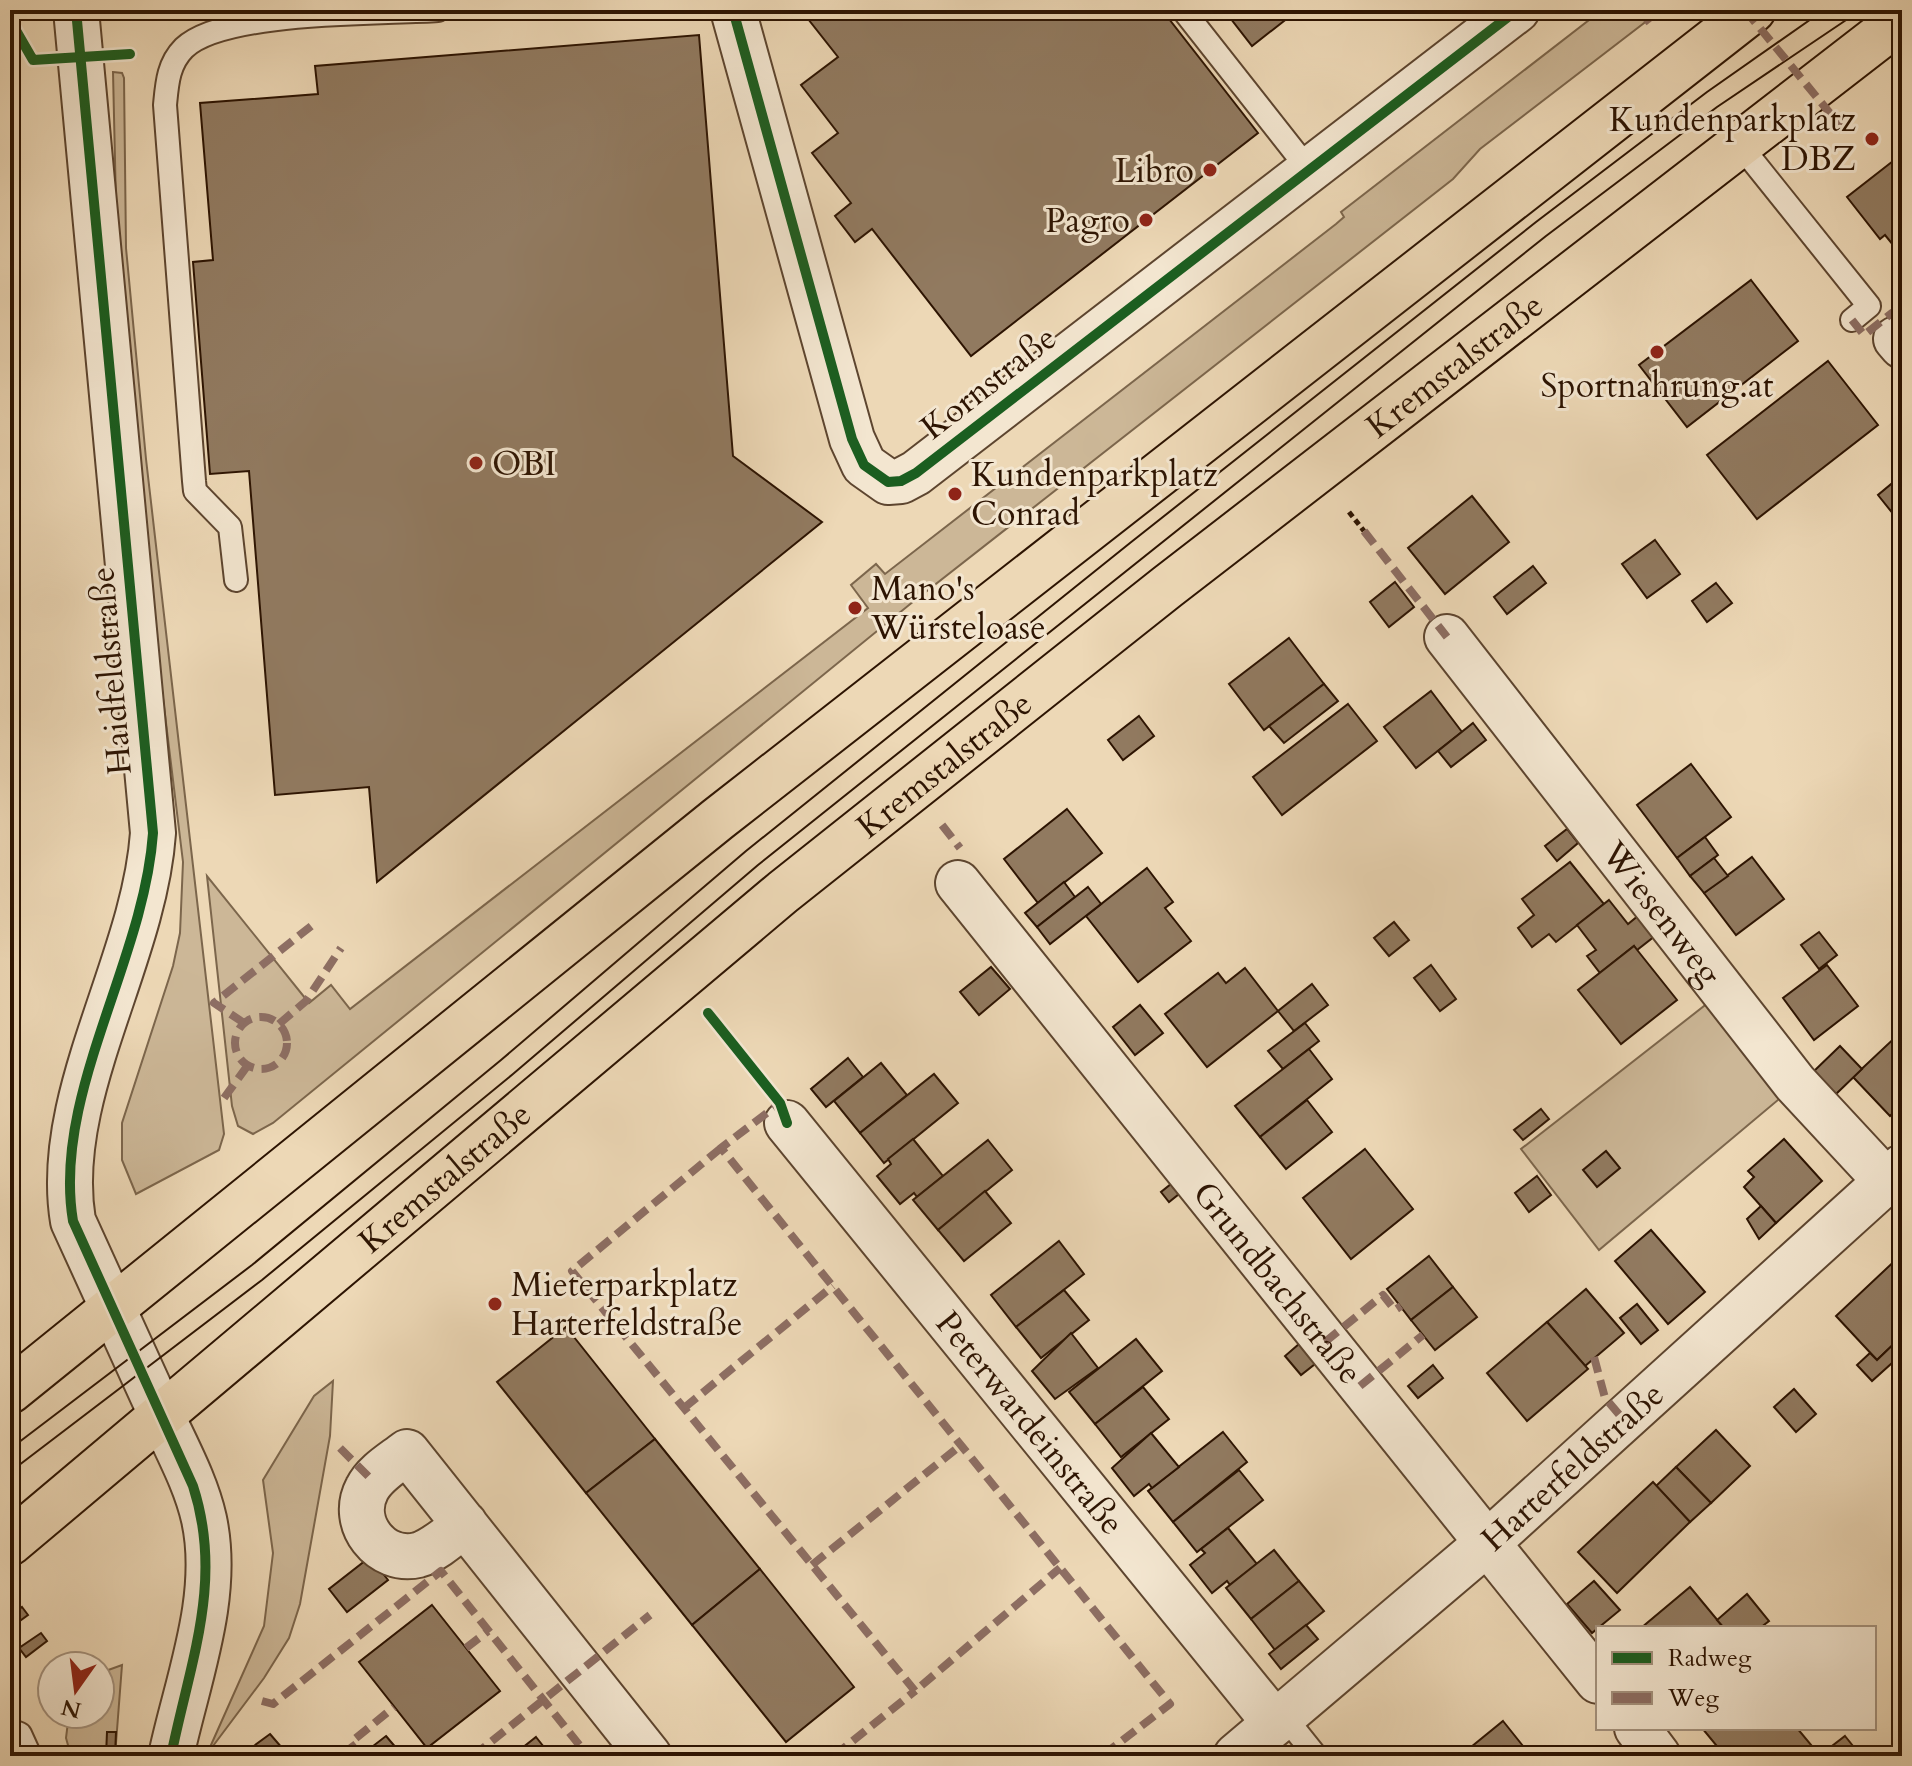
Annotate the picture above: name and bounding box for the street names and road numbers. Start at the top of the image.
street label: Kremstalstraße [1357,283,1553,449]
street label: Kornstraße [911,315,1066,450]
street label: Haidfeldstraße [79,565,143,777]
street label: Kremstalstraße [847,681,1042,849]
street label: Wiesenweg [1590,831,1732,995]
street label: Kremstalstraße [349,1092,541,1264]
street label: Grundbachstraße [1182,1172,1373,1394]
street label: Peterwardeinstraße [925,1302,1135,1545]
street label: Harterfeldstraße [1472,1372,1674,1562]

